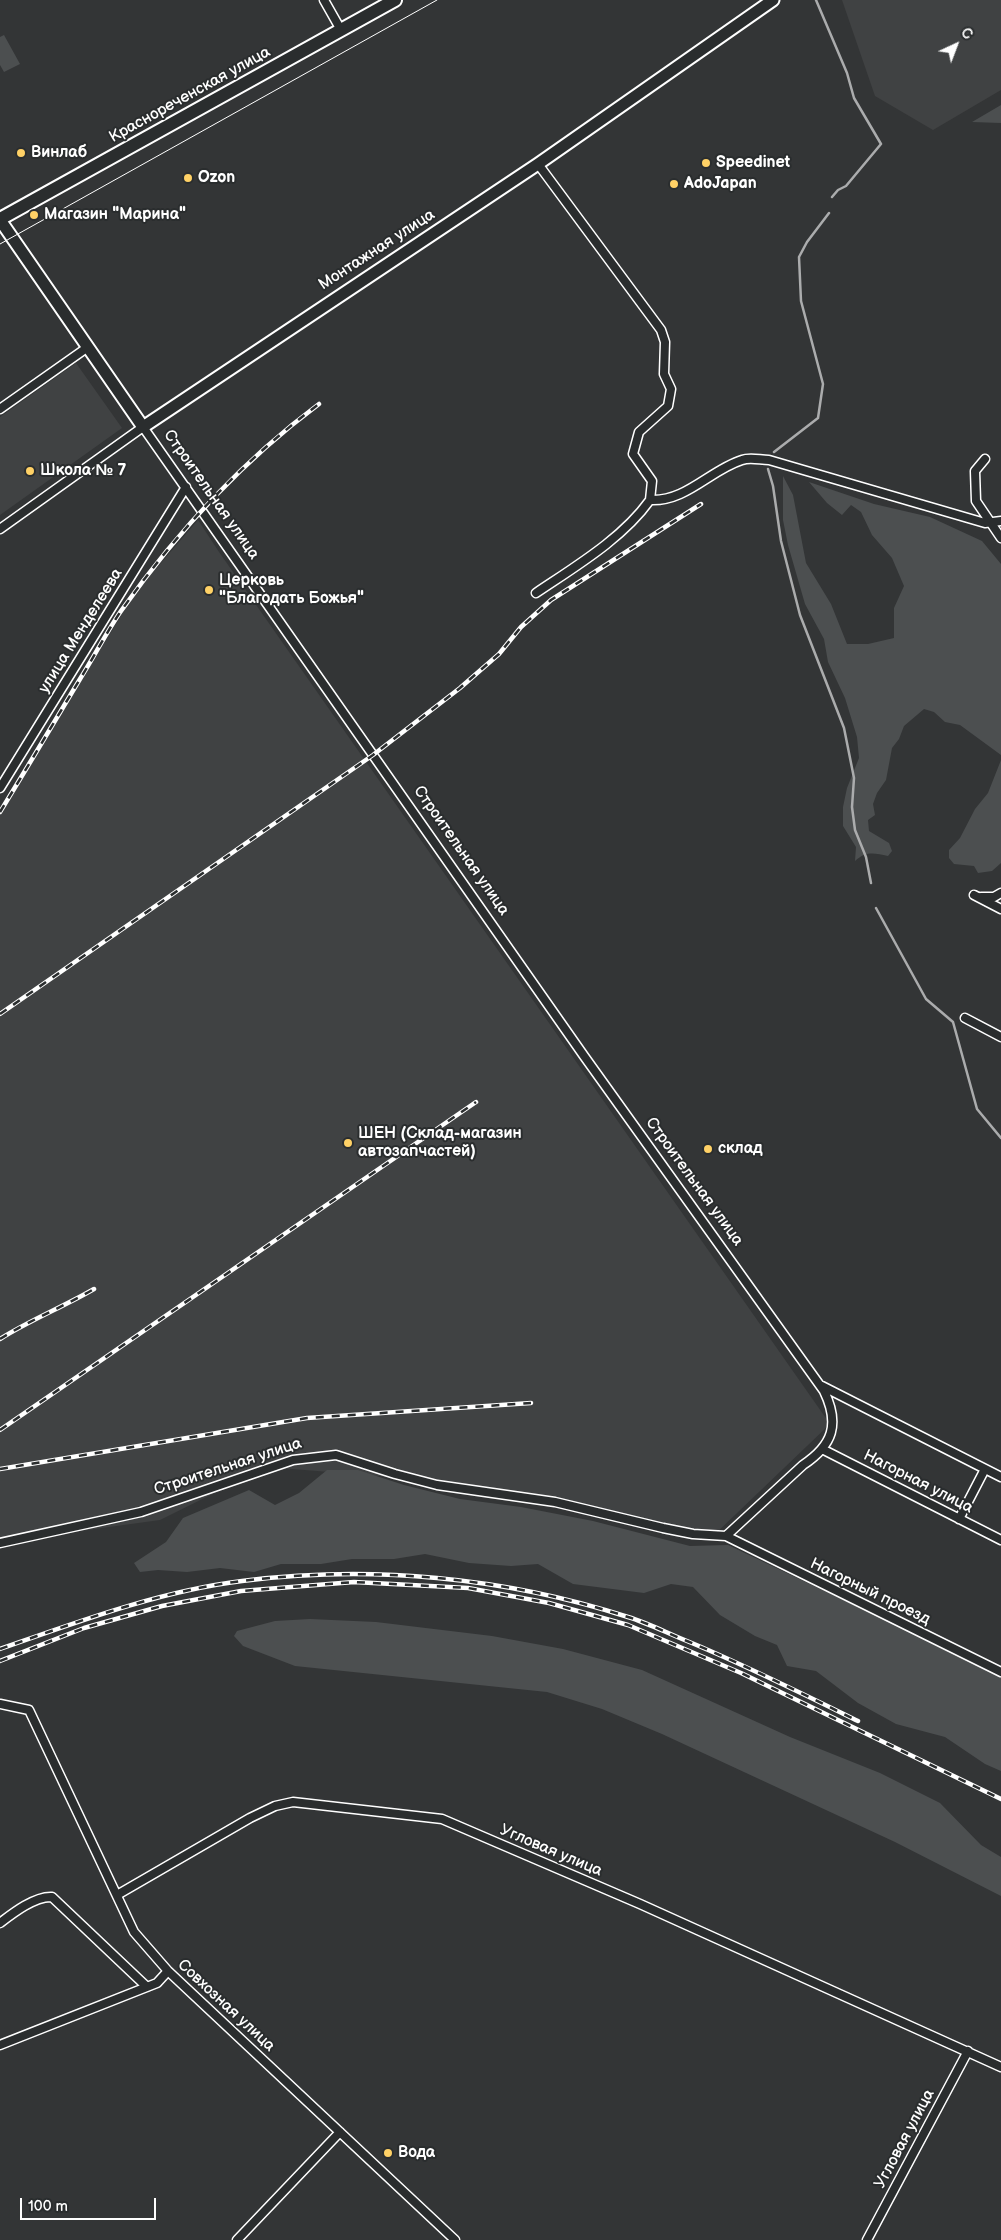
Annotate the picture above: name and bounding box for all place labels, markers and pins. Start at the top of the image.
place label: Винлаб [31,143,87,163]
marker: Винлаб [15,147,27,159]
place label: Speedinet [716,153,790,173]
marker: Speedinet [700,157,712,169]
place label: Ozon [198,168,235,188]
marker: Ozon [182,172,194,184]
place label: AdoJapan [684,174,757,194]
marker: AdoJapan [668,178,680,190]
place label: Магазин "Марина" [44,205,186,225]
marker: Магазин "Марина" [28,209,40,221]
place label: Школа № 7 [40,461,126,481]
marker: Школа № 7 [24,465,36,477]
place label: Церковь "Благодать Божья" [219,571,364,609]
marker: Церковь "Благодать Божья" [203,584,215,596]
place label: ШЕН (Склад-магазин автозапчастей) [358,1124,522,1162]
marker: ШЕН (Склад-магазин автозапчастей) [342,1137,354,1149]
place label: склад [718,1139,762,1159]
marker: склад [702,1143,714,1155]
place label: Вода [398,2143,435,2163]
marker: Вода [382,2147,394,2159]

